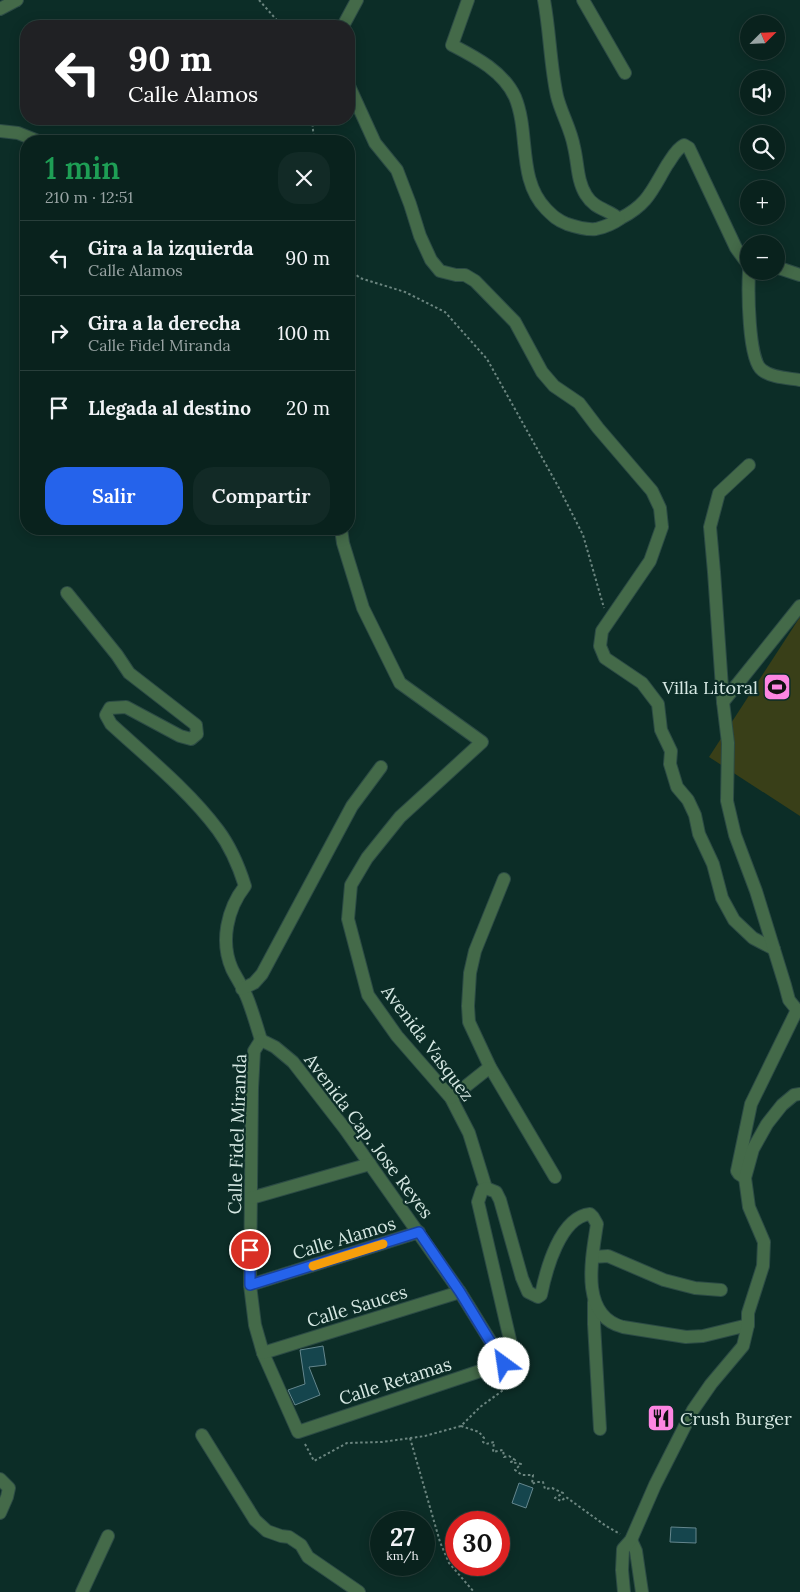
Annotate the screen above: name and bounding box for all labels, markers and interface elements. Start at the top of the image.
north arrow [740,15,785,60]
map controls [740,15,785,280]
text: 90 m [128,36,212,81]
icon: left [45,40,110,105]
button: sound [740,70,785,115]
text: Calle Alamos [128,80,258,108]
button: search [740,125,785,170]
text: 1 min [45,149,120,187]
button: close [278,152,330,204]
button: + [740,180,785,225]
text: 210 m · 12:51 [45,187,133,207]
button: − [740,235,785,280]
text: Gira a la izquierda [88,236,254,260]
icon: left [45,244,73,272]
text: 90 m [285,246,330,270]
text: Calle Alamos [88,260,183,280]
text: Gira a la derecha [88,311,241,335]
icon: right [45,319,73,347]
text: 100 m [278,321,330,345]
text: Calle Fidel Miranda [88,335,231,355]
icon: arrive [45,394,73,422]
text: Llegada al destino [88,396,251,420]
text: 20 m [286,396,330,420]
button: Salir [45,467,183,525]
button: Compartir [193,467,330,525]
sports icon: Villa Litoral [762,672,792,702]
place label: Villa Litoral [662,676,758,699]
street label: Avenida Vasquez [376,980,479,1106]
street label: Avenida Cap. Jose Reyes [299,1048,439,1223]
street label: Calle Fidel Miranda [223,1053,251,1215]
street label: Calle Alamos [290,1211,398,1265]
pin [229,1229,271,1271]
icon: arrive [236,1236,264,1264]
street label: Calle Sauces [304,1280,410,1332]
position arrow [477,1337,529,1389]
street label: Calle Retamas [336,1352,454,1410]
restaurant icon: Crush Burger [646,1403,676,1433]
place label: Crush Burger [680,1407,792,1430]
speed limit sign: 30 [445,1511,510,1576]
text: 27 [390,1521,415,1553]
text: km/h [386,1548,419,1563]

